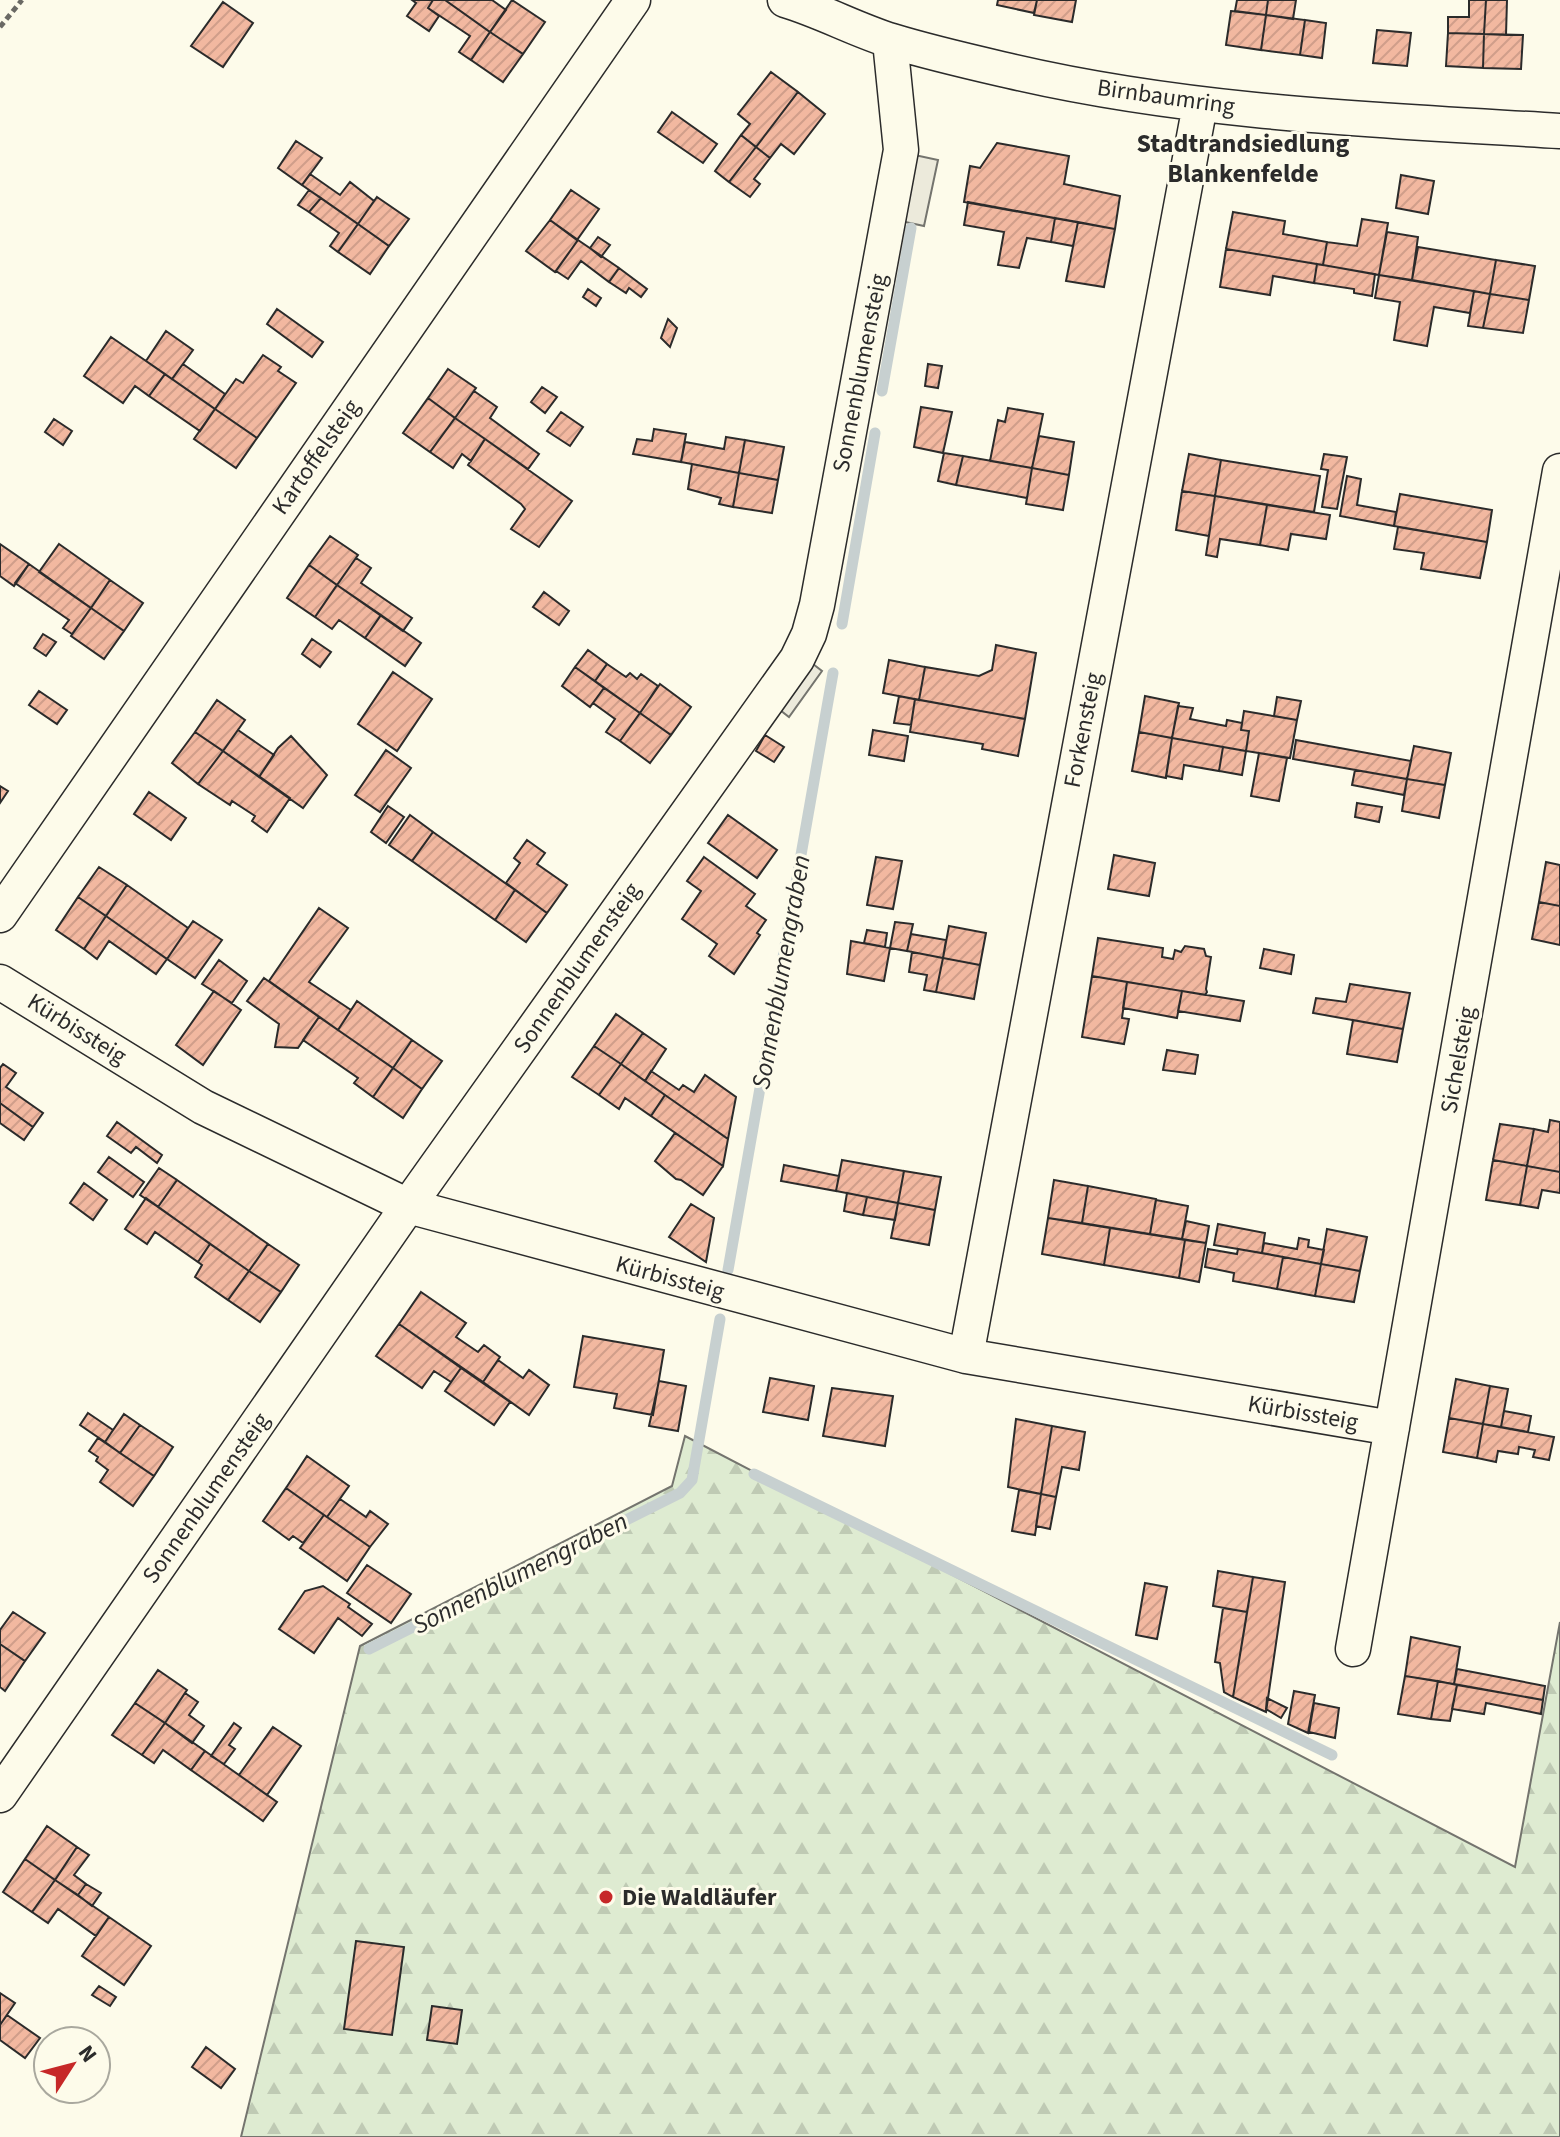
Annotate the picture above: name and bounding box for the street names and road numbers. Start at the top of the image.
street label: Birnbaumring [1095,70,1237,124]
street label: Sonnenblumensteig [824,271,896,475]
street label: Kartoffelsteig [263,392,369,522]
street label: Forkensteig [1055,669,1111,791]
street label: Sonnenblumensteig [505,875,649,1061]
street label: Kürbissteig [20,985,134,1073]
street label: Sichelsteig [1431,1004,1485,1116]
street label: Kürbissteig [612,1247,728,1309]
street label: Kürbissteig [1245,1386,1361,1440]
street label: Sonnenblumensteig [134,1405,278,1591]

